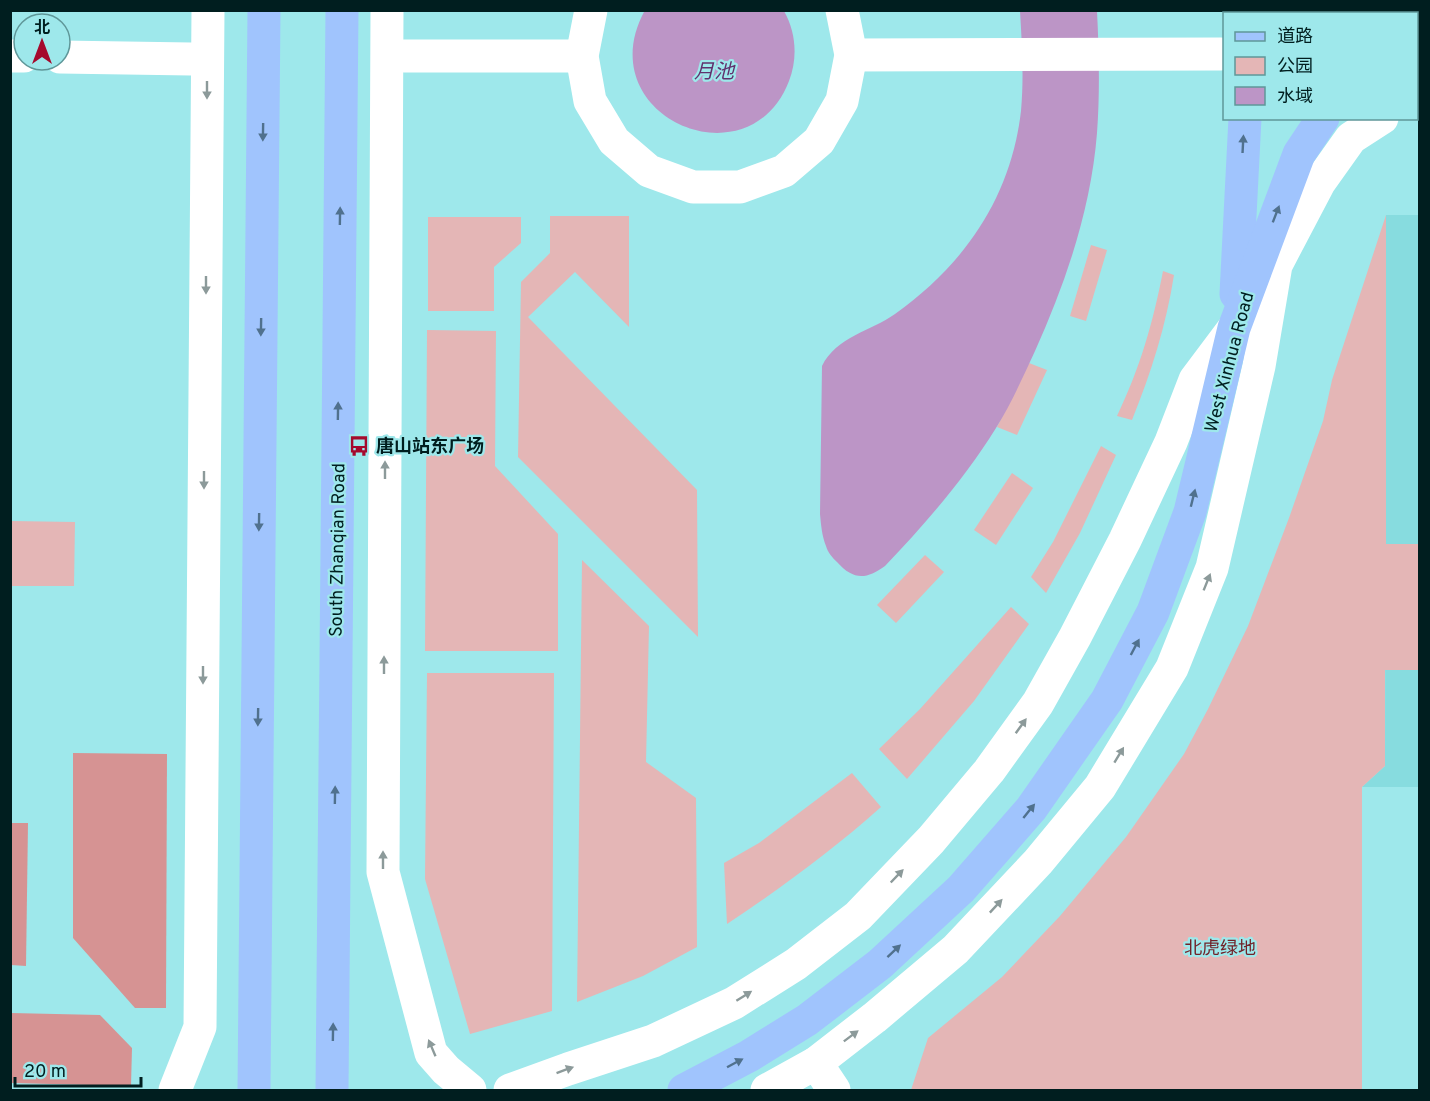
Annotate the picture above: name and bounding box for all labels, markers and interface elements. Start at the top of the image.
north arrow [12,12,72,72]
legend [1223,12,1418,120]
text: 北 [34,19,50,39]
text: 道路 [1277,26,1313,49]
text: 公园 [1277,56,1313,79]
water label: 月池 [694,60,736,86]
one-way arrow [202,80,212,99]
text: 水域 [1277,86,1313,109]
one-way arrow [258,122,268,141]
one-way arrow [1239,135,1248,154]
one-way arrow [1272,205,1281,223]
one-way arrow [335,207,345,226]
one-way arrow [201,275,211,294]
street label: West Xinhua Road [1201,290,1260,435]
one-way arrow [256,317,266,336]
one-way arrow [333,402,343,421]
bus stop icon: 唐山站东广场 [347,434,371,458]
place label: 唐山站东广场 [376,436,484,459]
one-way arrow [380,461,390,480]
street label: South Zhanqian Road [325,463,352,637]
one-way arrow [199,470,209,489]
one-way arrow [1189,489,1199,507]
one-way arrow [255,512,264,531]
one-way arrow [1202,572,1212,590]
one-way arrow [1130,638,1140,655]
one-way arrow [379,656,389,675]
one-way arrow [198,665,208,684]
one-way arrow [253,707,263,726]
one-way arrow [1015,719,1027,735]
one-way arrow [1114,747,1125,763]
one-way arrow [330,786,340,805]
one-way arrow [1023,803,1035,818]
one-way arrow [378,851,388,870]
one-way arrow [889,869,903,883]
one-way arrow [989,899,1003,913]
park label: 北虎绿地 [1184,938,1256,961]
one-way arrow [887,944,902,958]
one-way arrow [736,991,753,1002]
one-way arrow [328,1023,338,1042]
one-way arrow [843,1030,859,1042]
one-way arrow [427,1039,437,1057]
scale bar [15,1050,141,1088]
one-way arrow [727,1058,744,1068]
text: 20 m [24,1061,66,1084]
one-way arrow [556,1065,574,1075]

